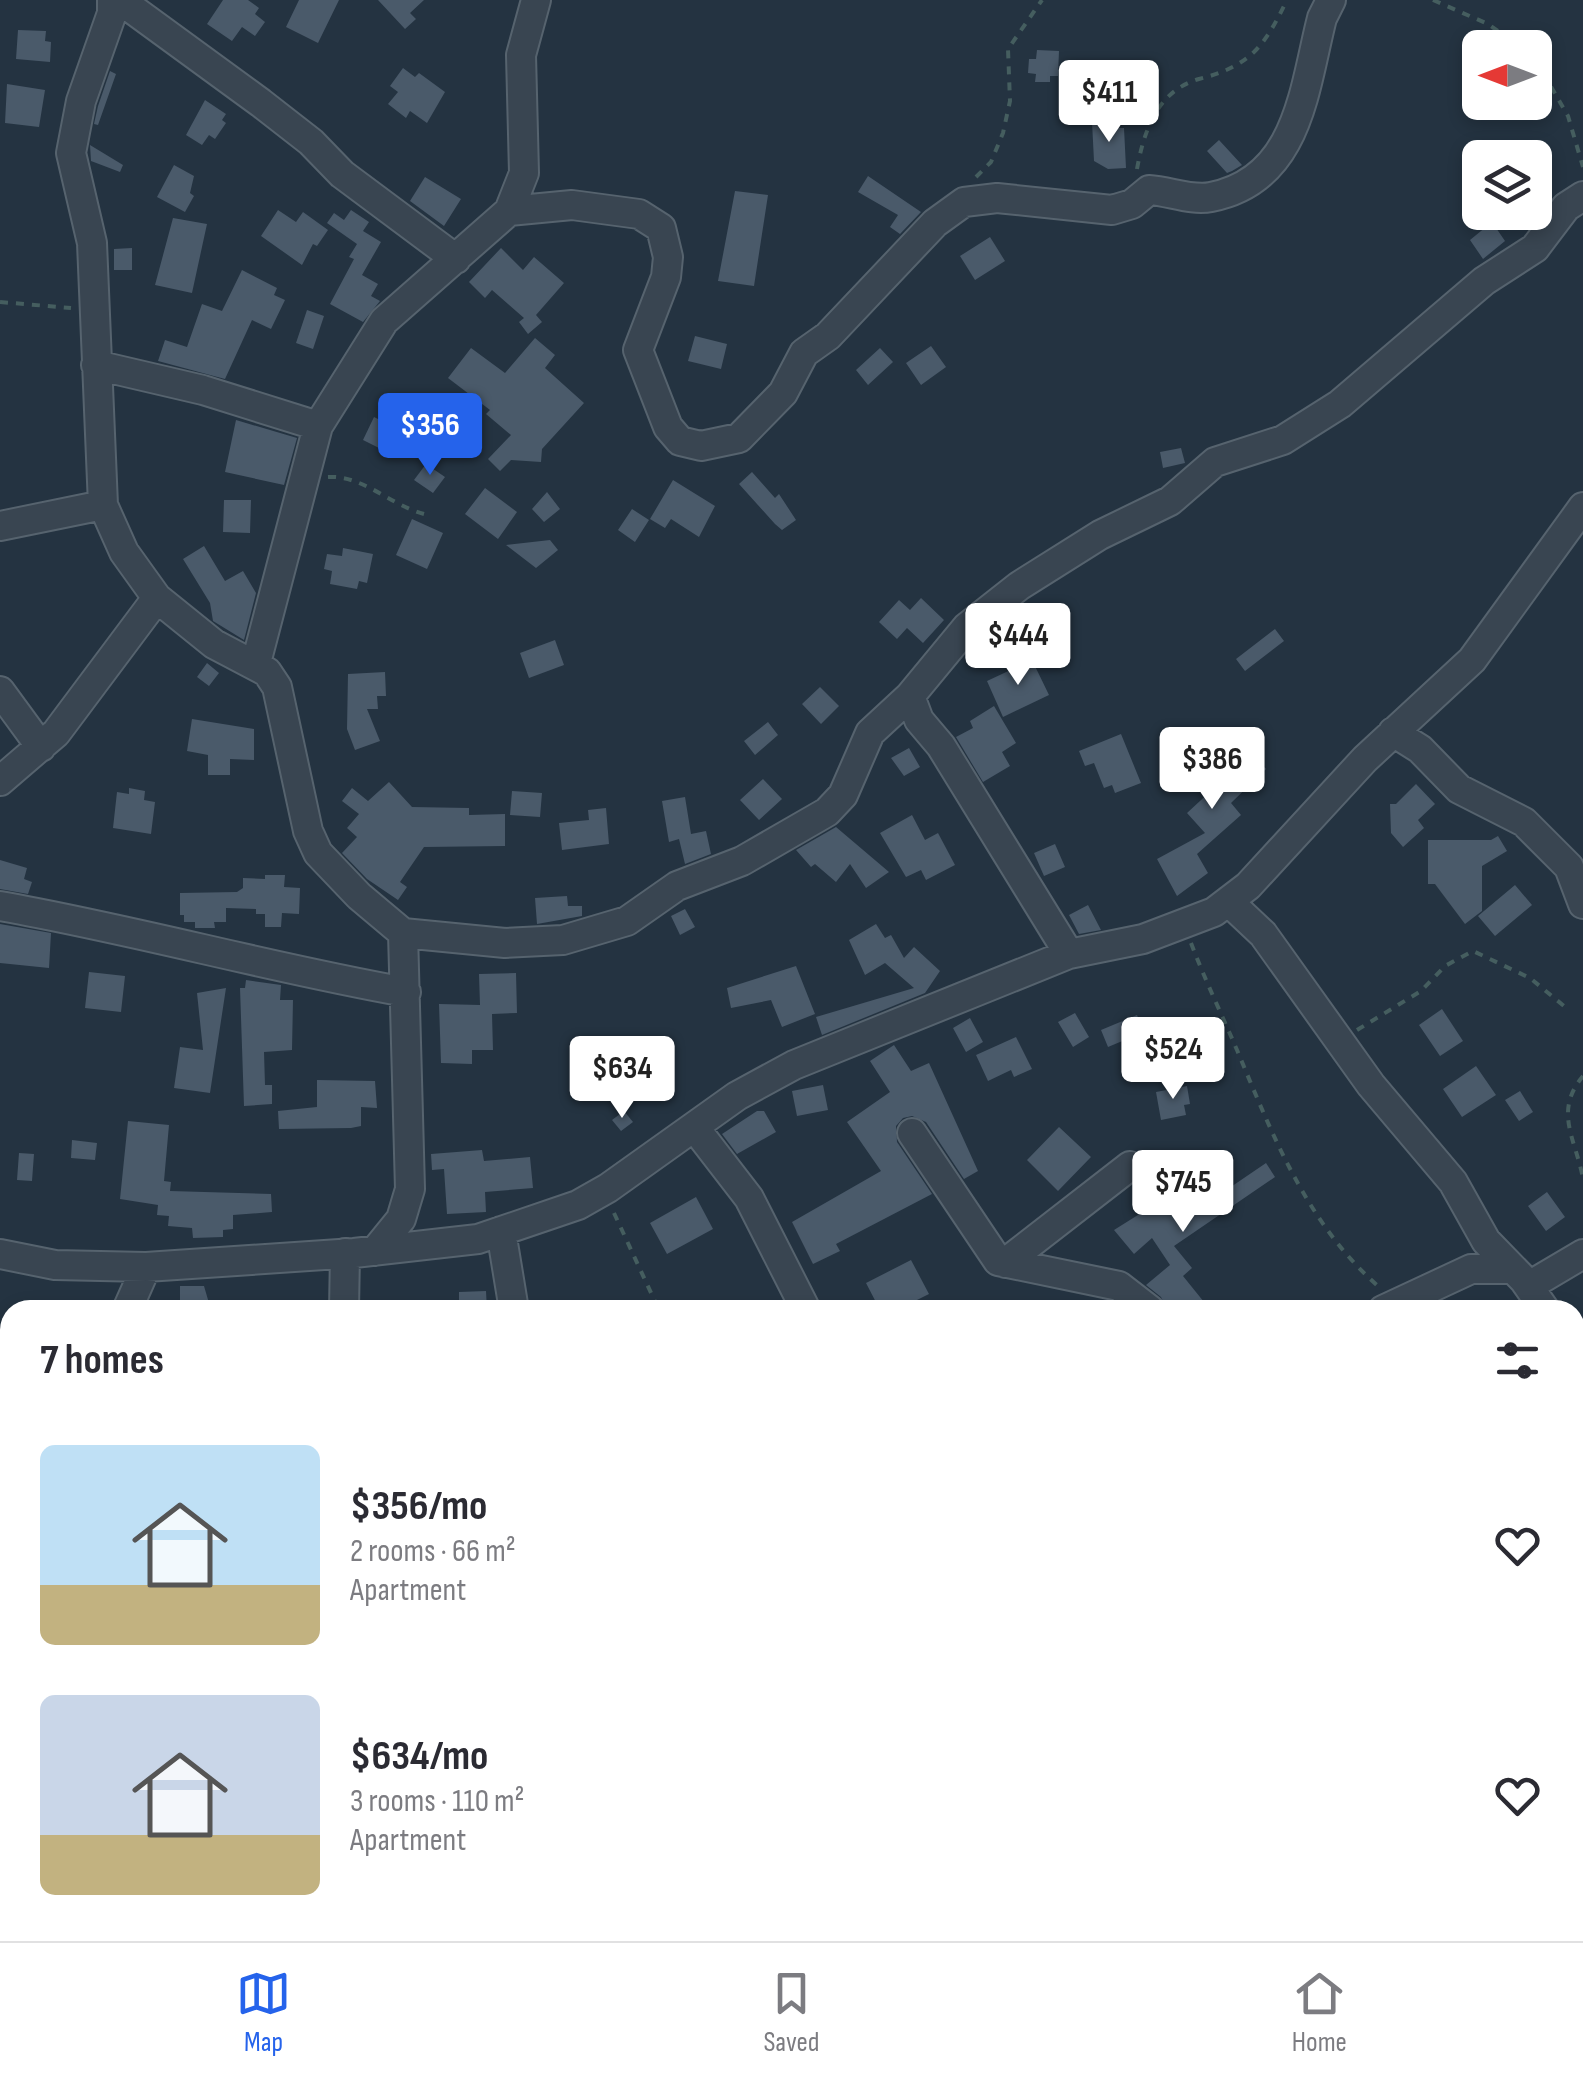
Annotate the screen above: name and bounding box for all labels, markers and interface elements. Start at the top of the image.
north arrow [1462,30,1552,120]
map controls [1462,30,1552,230]
pin: $411 [1050,60,1168,145]
text: $411 [1081,73,1137,112]
button: layers [1462,140,1552,230]
pin: $356 [371,393,489,478]
text: $356 [400,406,460,445]
pin: $444 [959,603,1077,688]
text: $444 [987,616,1049,655]
pin: $386 [1153,727,1271,812]
text: $386 [1182,740,1242,779]
pin: $524 [1114,1017,1232,1102]
text: $524 [1143,1030,1203,1069]
pin: $634 [563,1036,681,1121]
text: $634 [592,1049,652,1088]
pin: $745 [1124,1150,1242,1235]
text: $745 [1154,1163,1212,1202]
icon: filters [1490,1333,1545,1388]
text: 7 homes [40,1335,164,1386]
text: $356/mo [350,1481,487,1532]
icon: home [120,1485,240,1605]
icon: heart [1490,1518,1545,1573]
text: 2 rooms · 66 m² [350,1532,516,1571]
text: Apartment [350,1571,466,1610]
text: $634/mo [350,1731,488,1782]
icon: home [120,1735,240,1855]
icon: heart [1490,1768,1545,1823]
text: 3 rooms · 110 m² [350,1782,525,1821]
text: Apartment [350,1821,466,1860]
tab: Map [236,1966,291,2059]
tab: Saved [763,1966,820,2059]
tab: Home [1292,1966,1347,2059]

